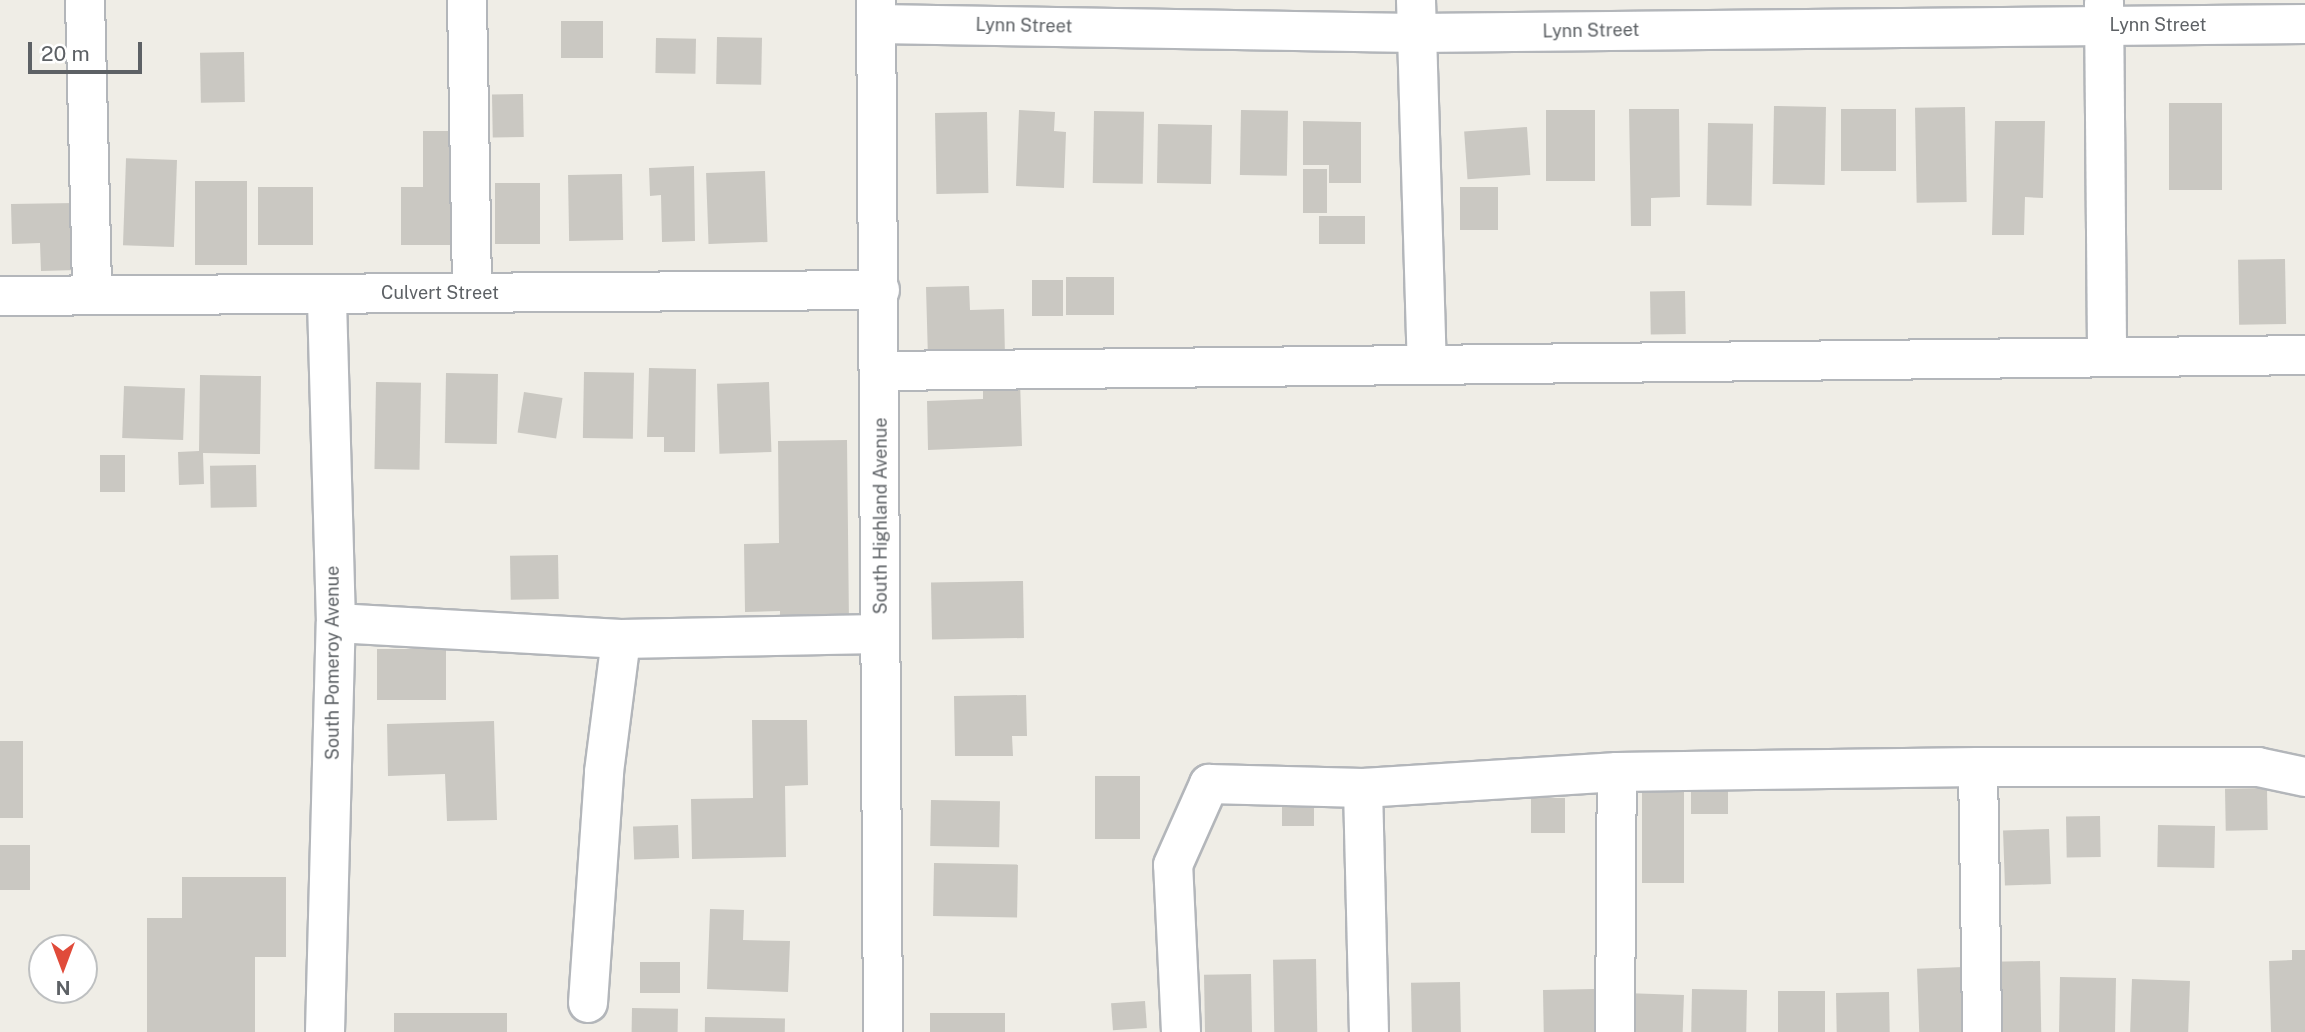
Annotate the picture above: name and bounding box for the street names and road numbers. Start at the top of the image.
street label: Lynn Street [975,14,1073,38]
street label: Lynn Street [2109,14,2207,36]
street label: Lynn Street [1542,19,1640,43]
street label: Culvert Street [381,282,499,304]
street label: South Highland Avenue [870,418,892,614]
street label: South Pomeroy Avenue [322,566,344,760]

